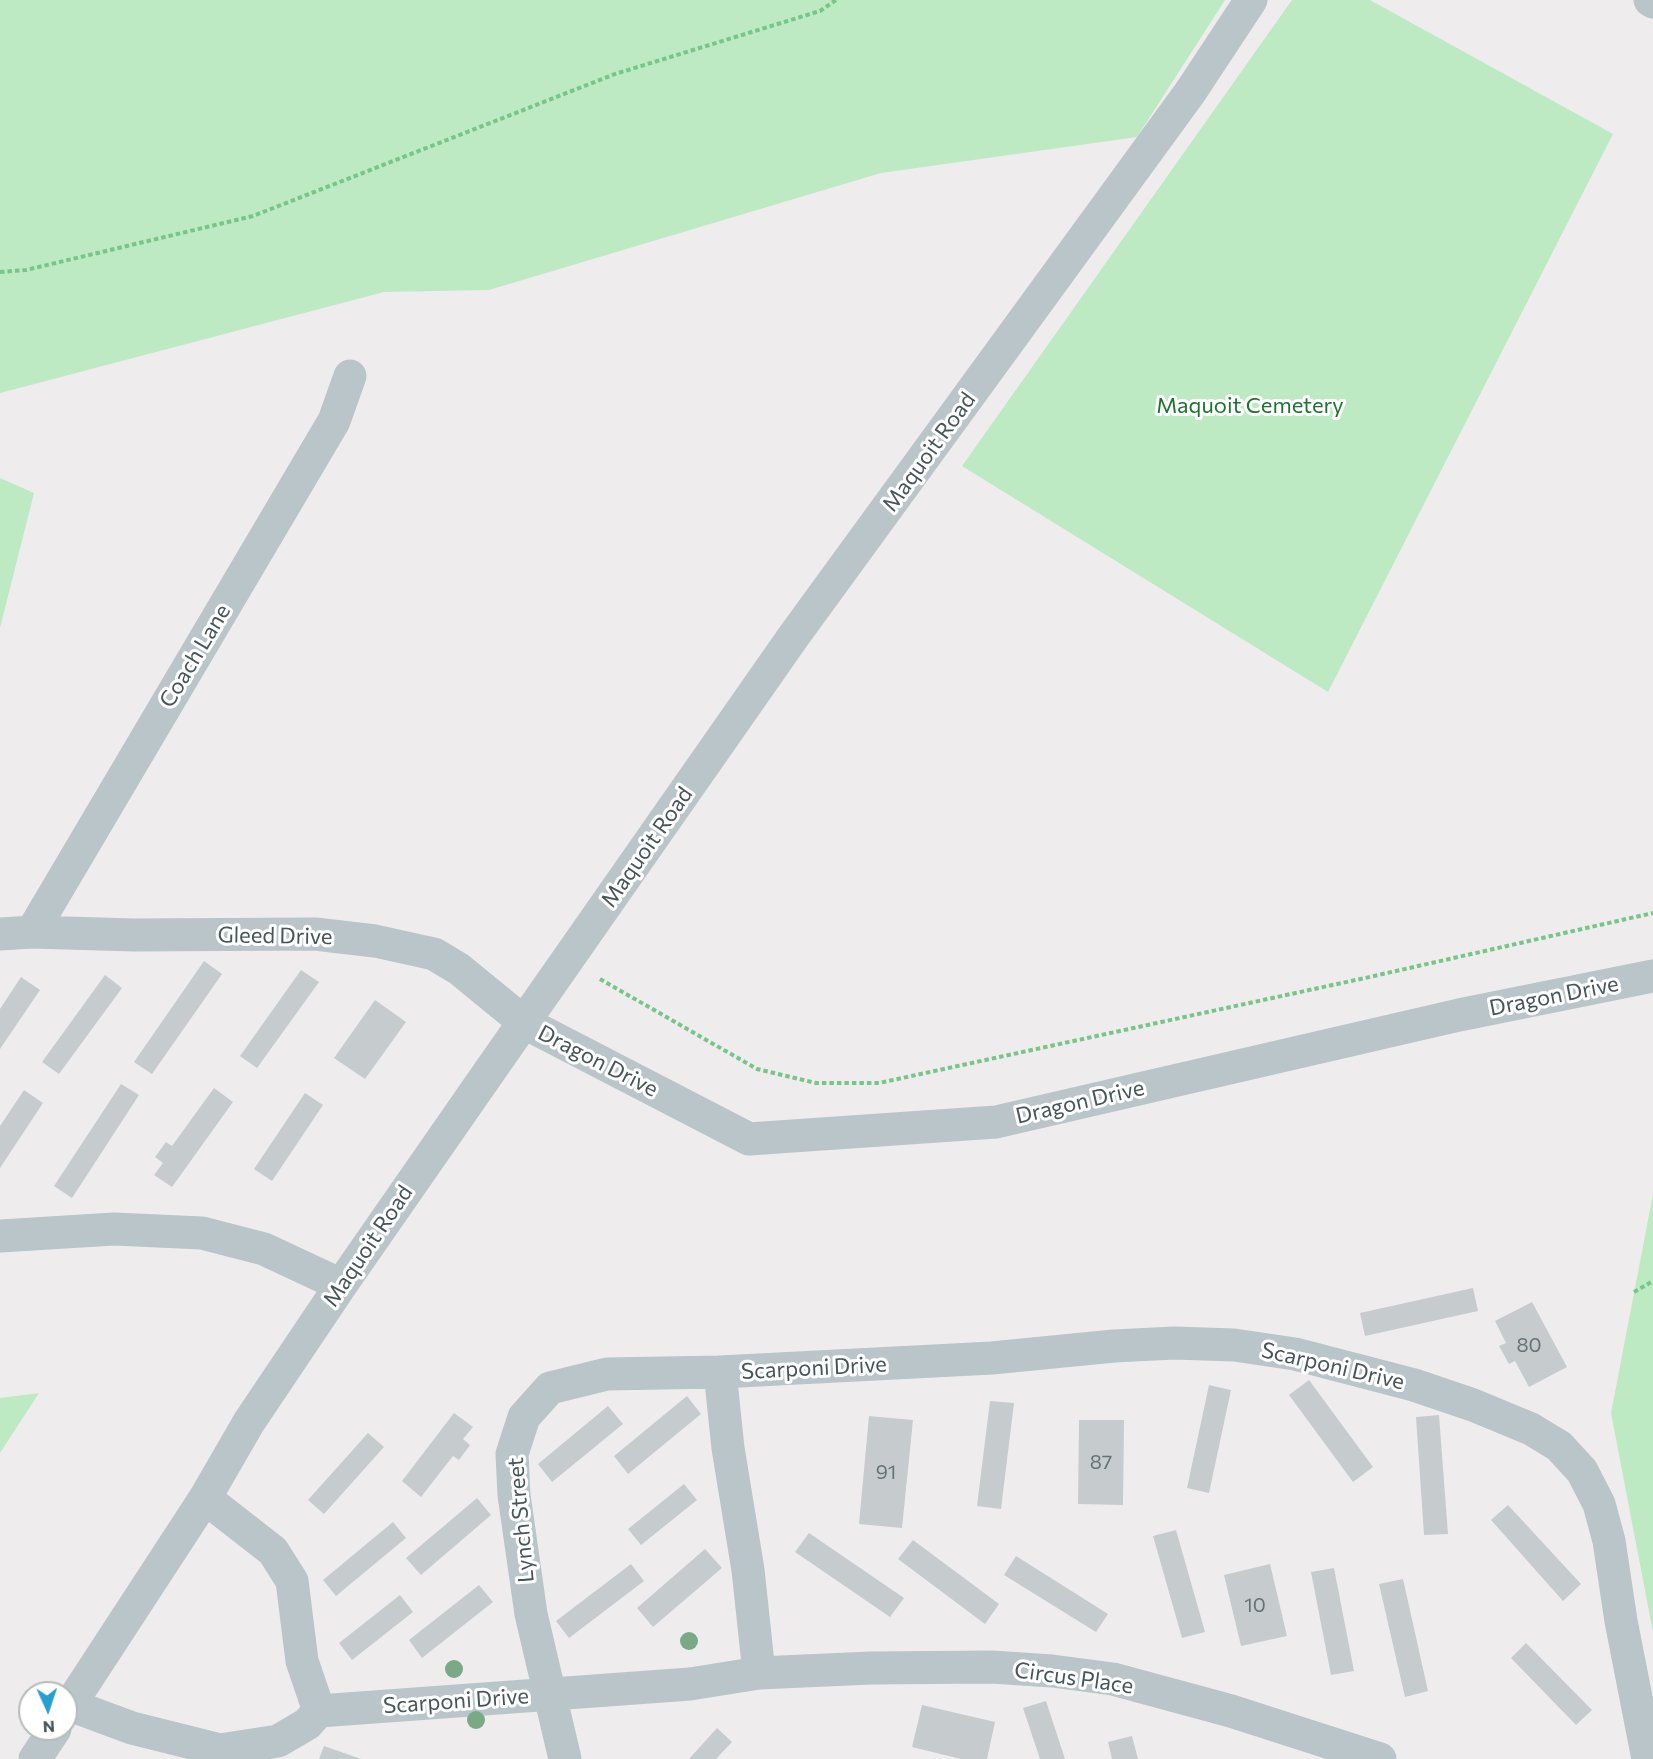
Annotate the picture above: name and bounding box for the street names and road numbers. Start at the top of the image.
street label: Maquoit Road [877,387,981,517]
street label: Coach Lane [154,600,236,712]
street label: Maquoit Road [596,782,698,912]
street label: Gleed Drive [217,922,333,950]
street label: Dragon Drive [1487,971,1621,1021]
street label: Dragon Drive [534,1019,662,1103]
street label: Dragon Drive [1013,1074,1147,1130]
street label: Maquoit Road [318,1180,418,1312]
street label: Scarponi Drive [1259,1337,1407,1395]
street label: Scarponi Drive [740,1351,888,1385]
street label: Lynch Street [502,1456,540,1584]
street label: Circus Place [1013,1657,1135,1699]
street label: Scarponi Drive [382,1683,530,1719]

